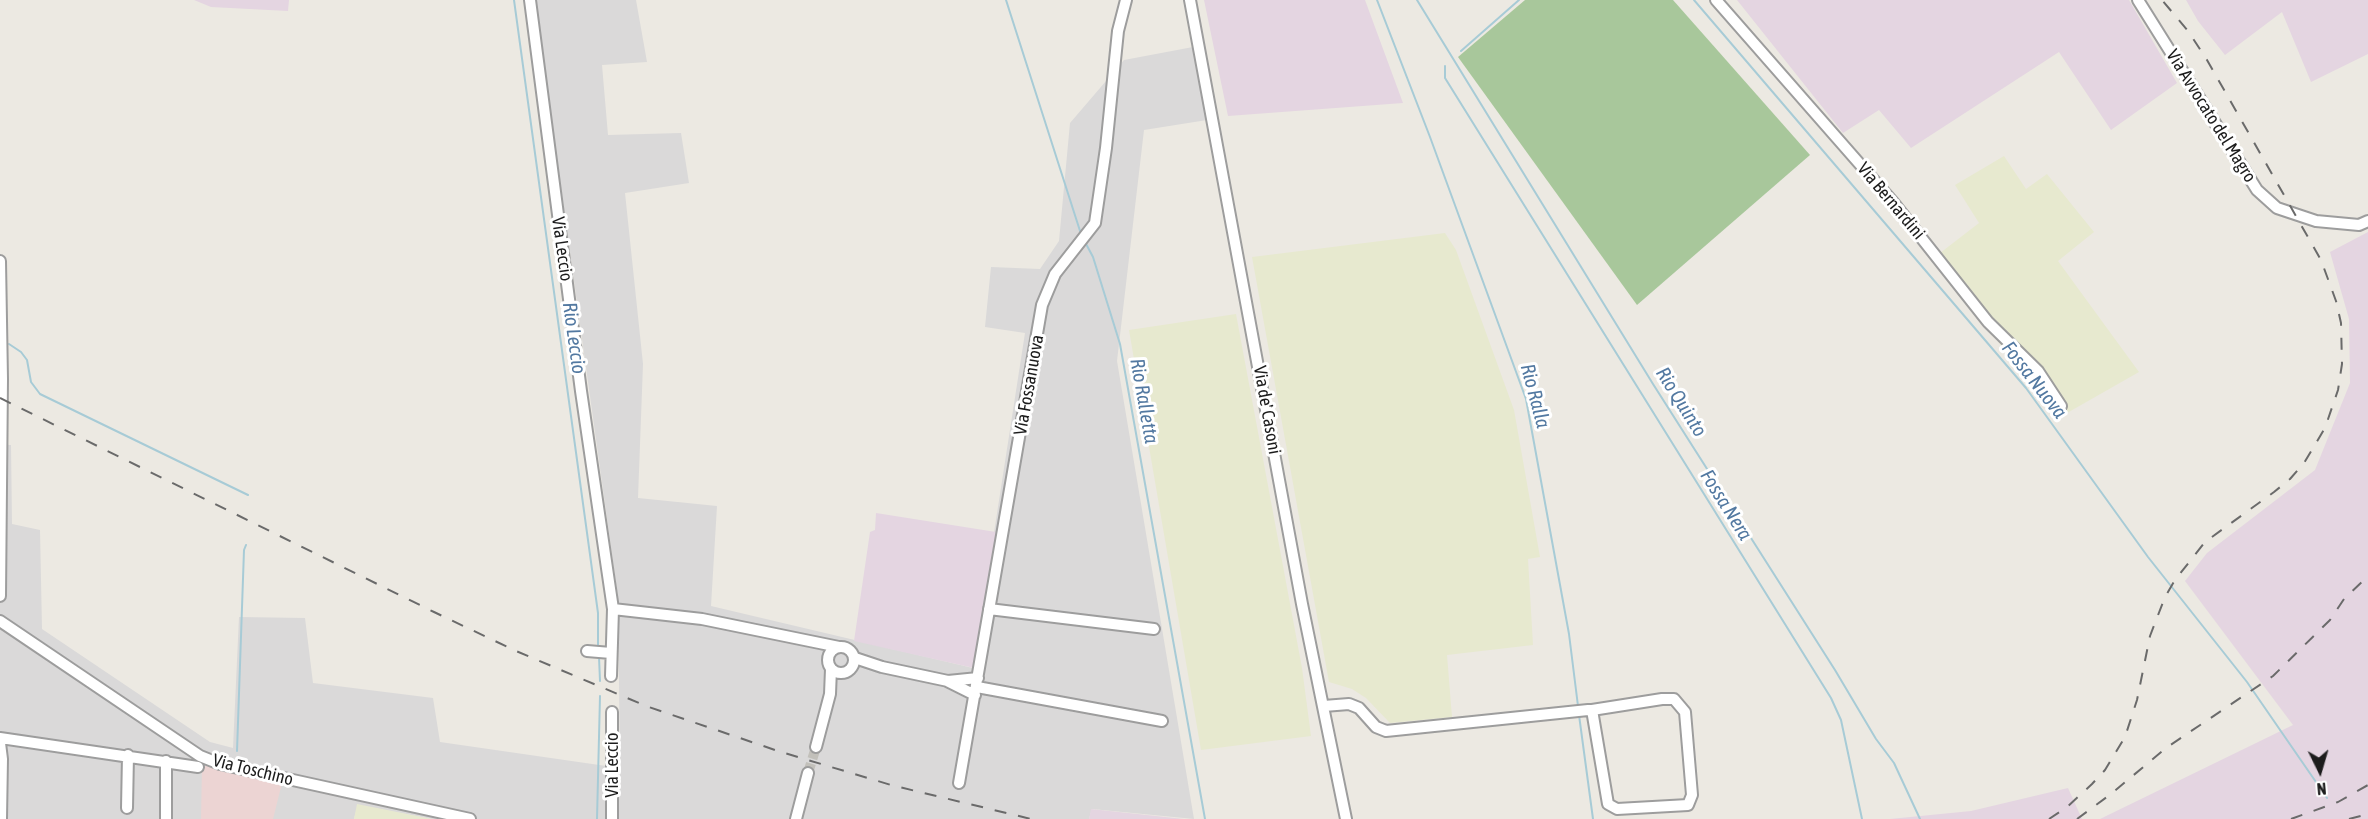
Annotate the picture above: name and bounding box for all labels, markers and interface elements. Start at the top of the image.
street label: Via Avvocato del Magro [2161,46,2261,186]
street label: Via Bernardini [1853,158,1929,244]
street label: Via Leccio [547,215,577,283]
water label: Rio Leccio [557,301,591,375]
street label: Via Fossanuova [1010,333,1048,437]
water label: Fossa Nuova [1996,337,2072,423]
water label: Rio Ralletta [1125,357,1163,445]
water label: Rio Ralla [1515,361,1555,431]
water label: Rio Quinto [1650,363,1712,441]
street label: Via de' Casoni [1249,364,1285,456]
water label: Fossa Nera [1695,465,1757,545]
street label: Via Leccio [601,733,623,797]
north arrow [2290,741,2350,801]
street label: Via Toschino [211,750,295,790]
text: N [2316,780,2327,798]

